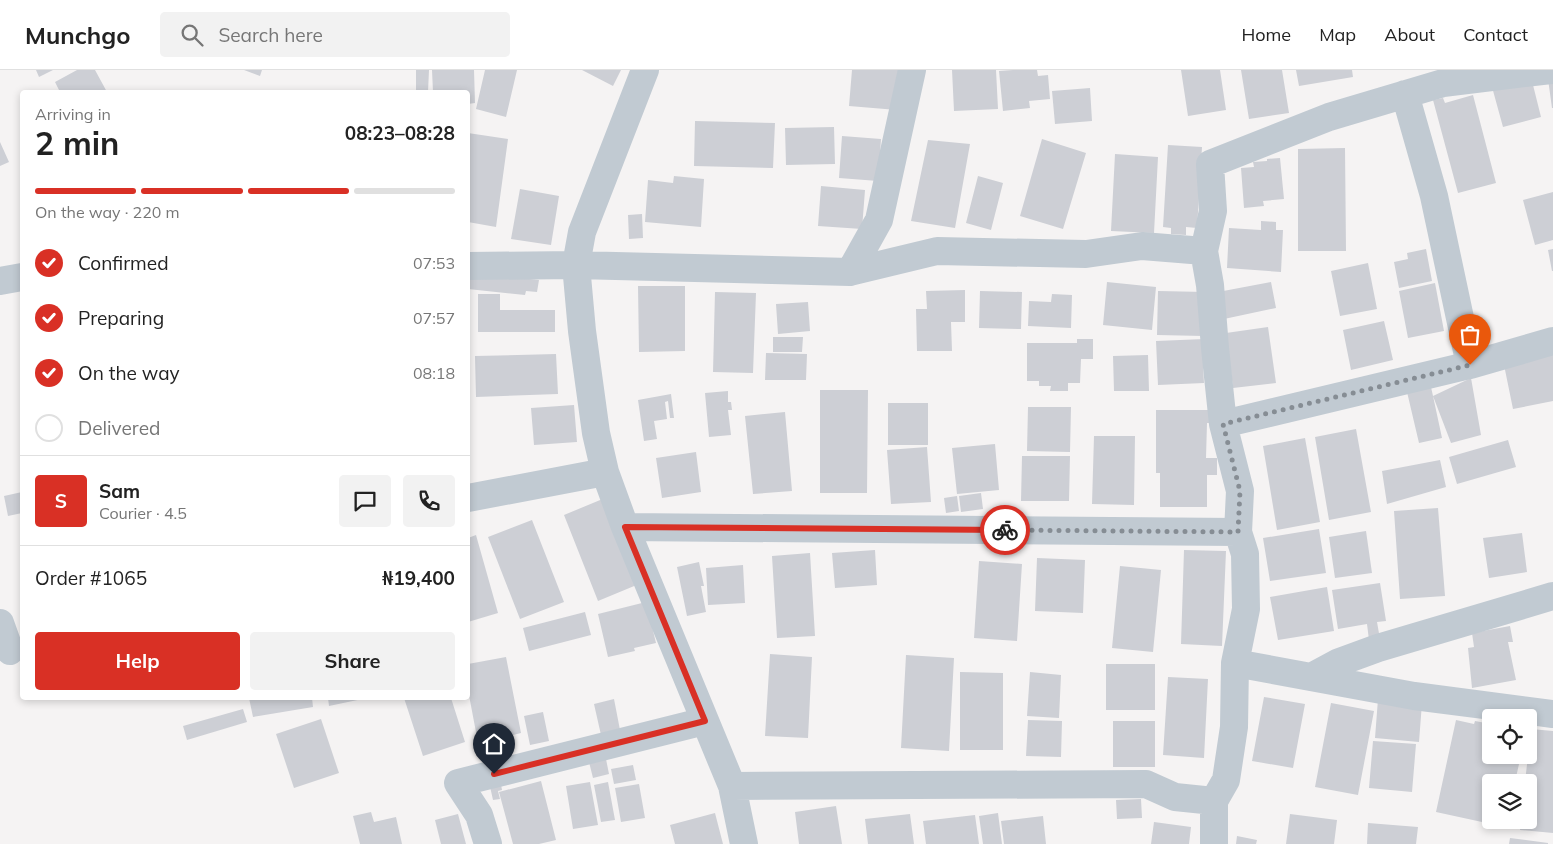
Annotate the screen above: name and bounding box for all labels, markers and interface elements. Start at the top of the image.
search box [160,12,510,57]
text: Munchgo [25,20,130,50]
icon: search [178,21,206,49]
text: Search here [218,23,323,47]
text: Home [1241,23,1291,46]
text: Map [1319,23,1356,46]
text: About [1384,23,1435,46]
text: Contact [1463,23,1528,46]
text: Arriving in [35,104,111,124]
text: 08:23–08:28 [345,121,455,145]
text: 2 min [35,123,119,163]
text: On the way · 220 m [35,202,180,222]
icon: check [35,249,63,277]
text: Confirmed [78,251,169,275]
text: 07:53 [413,253,455,273]
icon: check [35,304,63,332]
text: Preparing [78,306,164,330]
text: 07:57 [413,308,455,328]
pin [1449,314,1491,365]
icon: bag [1456,321,1484,349]
icon: check [35,359,63,387]
text: On the way [78,361,180,385]
text: 08:18 [413,363,455,383]
text: Delivered [78,416,160,440]
button: chat [339,475,391,527]
button: phone [403,475,455,527]
text: Sam [99,479,140,503]
text: S [55,489,67,513]
text: Courier · 4.5 [99,503,187,523]
courier [980,505,1030,555]
icon: bike [991,516,1019,544]
text: Order #1065 [35,566,147,590]
text: ₦19,400 [382,566,455,590]
button: Help [35,632,240,690]
button: Share [250,632,455,690]
map controls [1482,709,1537,829]
button: locate [1482,709,1537,764]
pin [473,723,515,774]
icon: home [480,730,508,758]
button: layers [1482,774,1537,829]

